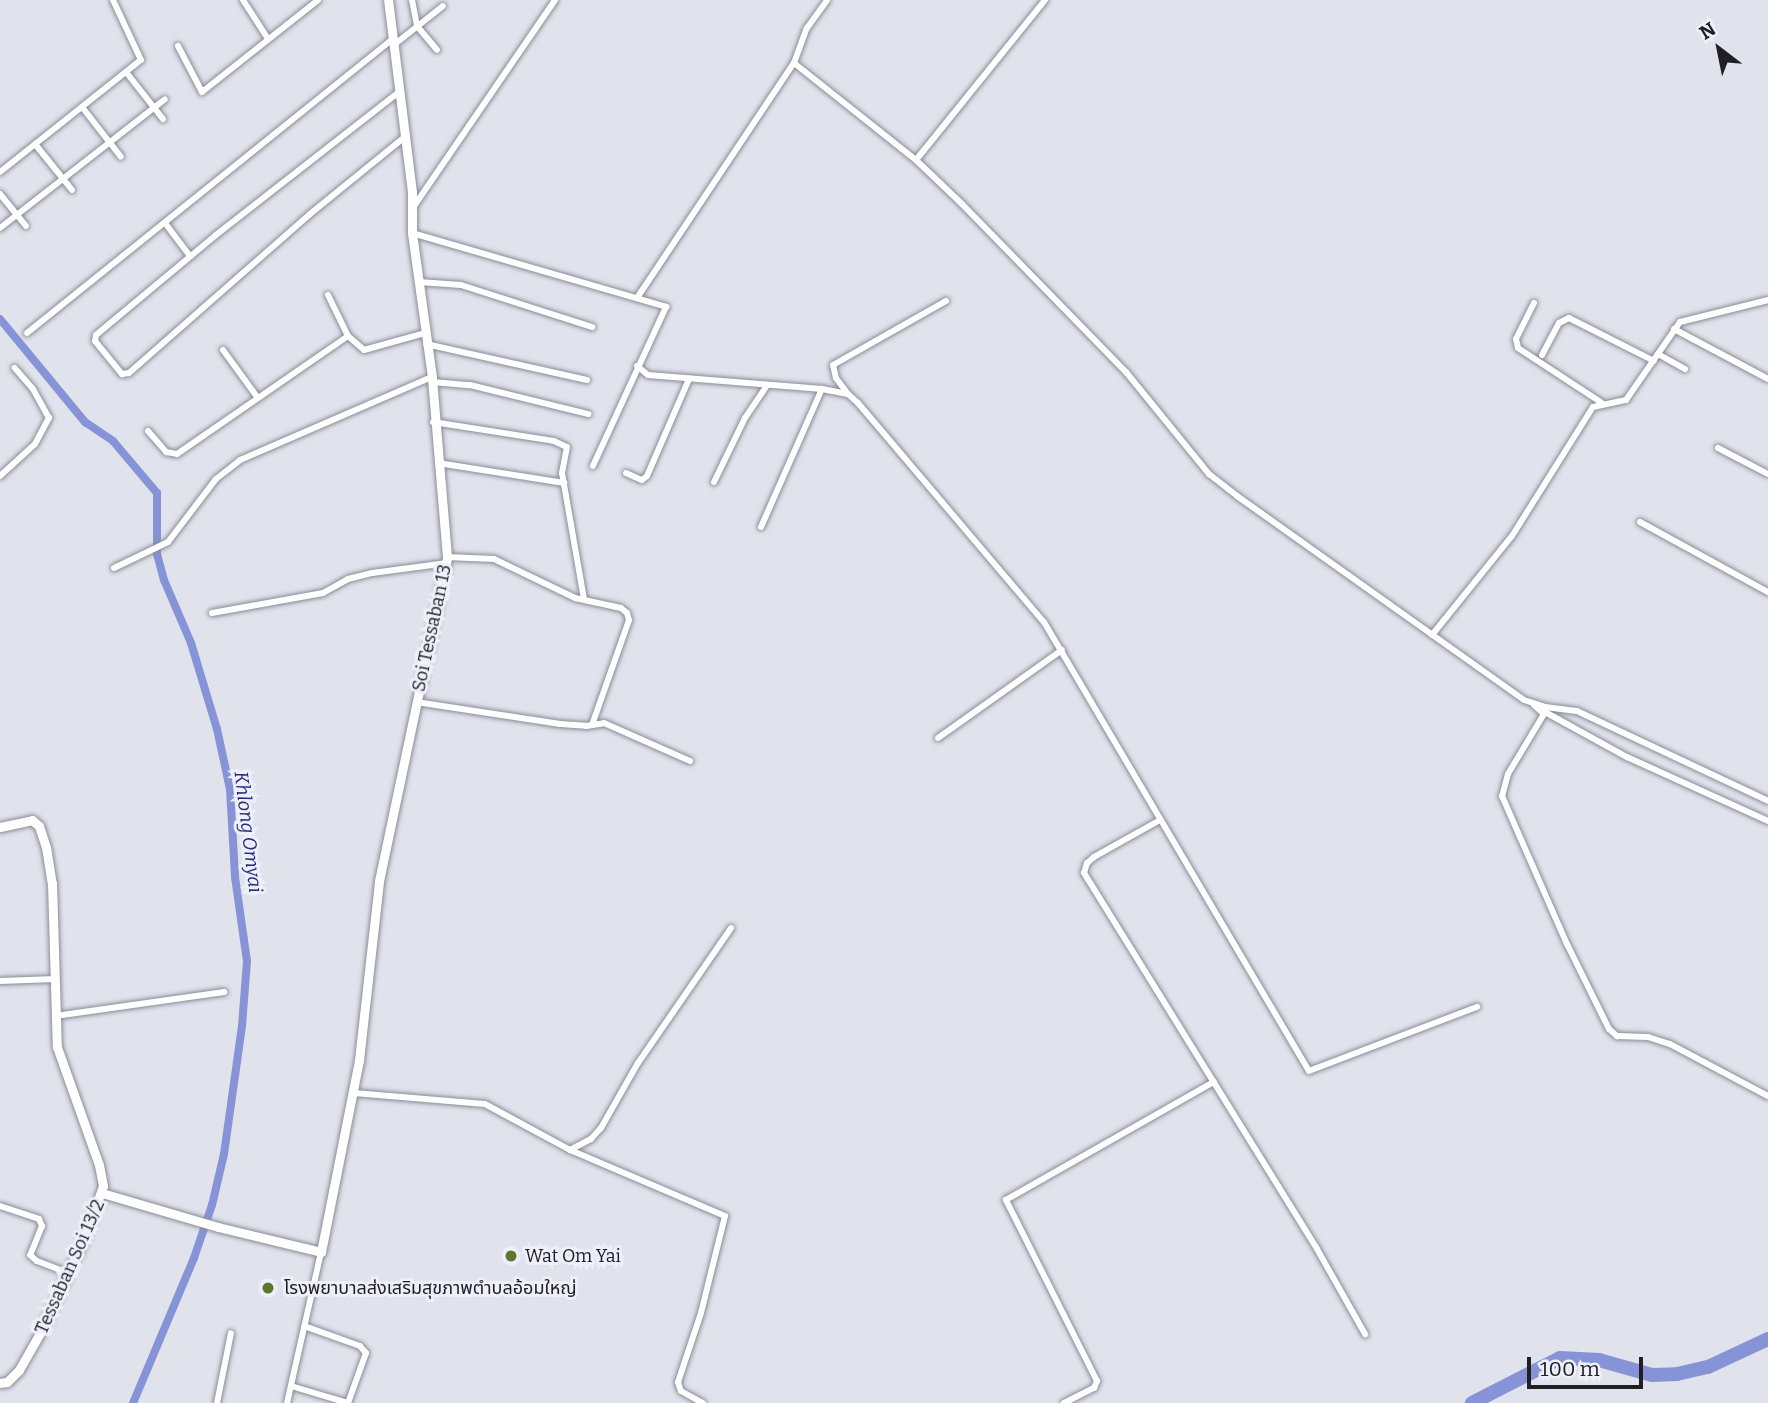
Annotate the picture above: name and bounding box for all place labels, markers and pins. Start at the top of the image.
place label: Wat Om Yai [525,1245,621,1267]
marker: Wat Om Yai [503,1248,519,1264]
place label: โรงพยาบาลส่งเสริมสุขภาพตำบลอ้อมใหญ่ [284,1277,577,1299]
marker: โรงพยาบาลส่งเสริมสุขภาพตำบลอ้อมใหญ่ [258,1278,278,1298]

